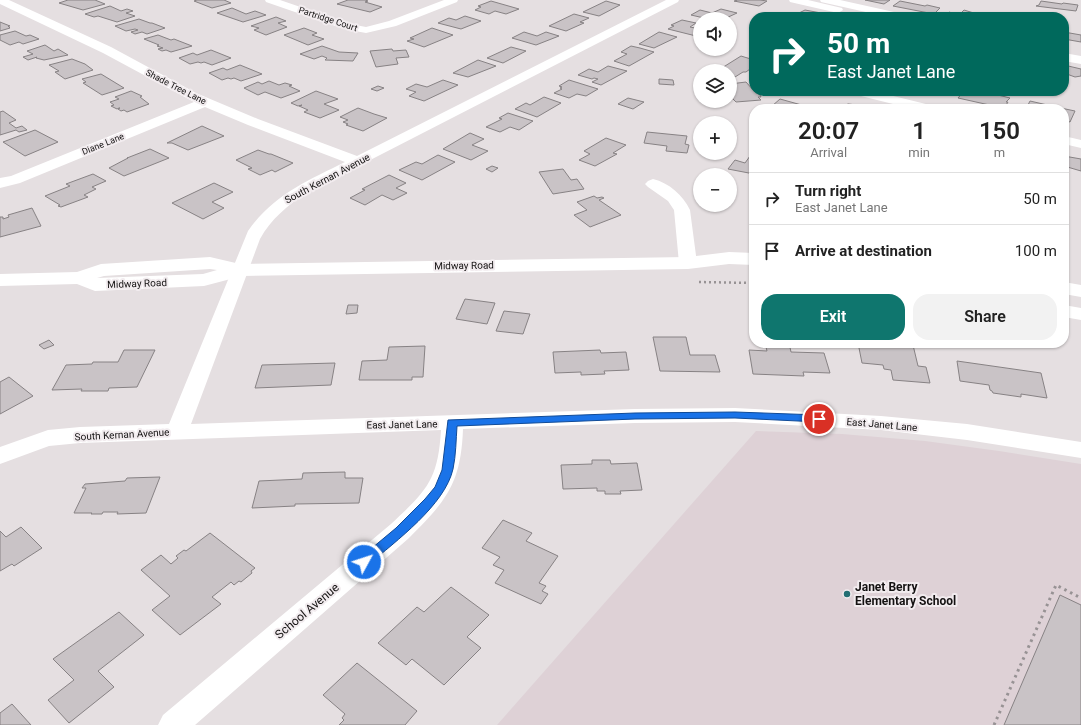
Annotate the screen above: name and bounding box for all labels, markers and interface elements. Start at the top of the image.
street label: Partridge Court [297,5,359,33]
map controls [693,12,737,212]
button: sound [693,12,737,56]
text: 50 m [827,27,890,60]
icon: right [761,28,813,80]
text: East Janet Lane [827,61,955,82]
button: layers [693,64,737,108]
street label: Shade Tree Lane [144,67,208,107]
button: + [693,116,737,160]
text: 20:07 [798,117,859,145]
text: 1 [912,117,926,145]
text: 150 [979,117,1020,145]
street label: Diane Lane [81,131,126,157]
text: Arrival [810,145,847,160]
text: min [908,145,930,160]
text: m [994,145,1005,160]
street label: South Kernan Avenue [283,151,372,206]
button: − [693,168,737,212]
text: Turn right [795,182,861,200]
icon: right [761,188,783,210]
text: 50 m [1023,190,1057,208]
text: East Janet Lane [795,200,888,215]
icon: arrive [761,240,783,262]
text: Arrive at destination [795,242,932,260]
text: 100 m [1015,242,1057,260]
street label: Midway Road [434,259,494,272]
street label: Midway Road [107,277,167,290]
button: Exit [761,294,905,340]
button: Share [913,294,1057,340]
pin [802,402,836,436]
icon: arrive [808,408,830,430]
street label: East Janet Lane [846,416,918,433]
street label: East Janet Lane [366,418,438,431]
street label: South Kernan Avenue [74,427,170,442]
position arrow [343,541,385,583]
street label: School Avenue [272,580,342,642]
place label: Janet Berry Elementary School [855,580,956,608]
marker: Janet Berry Elementary School [842,589,852,599]

